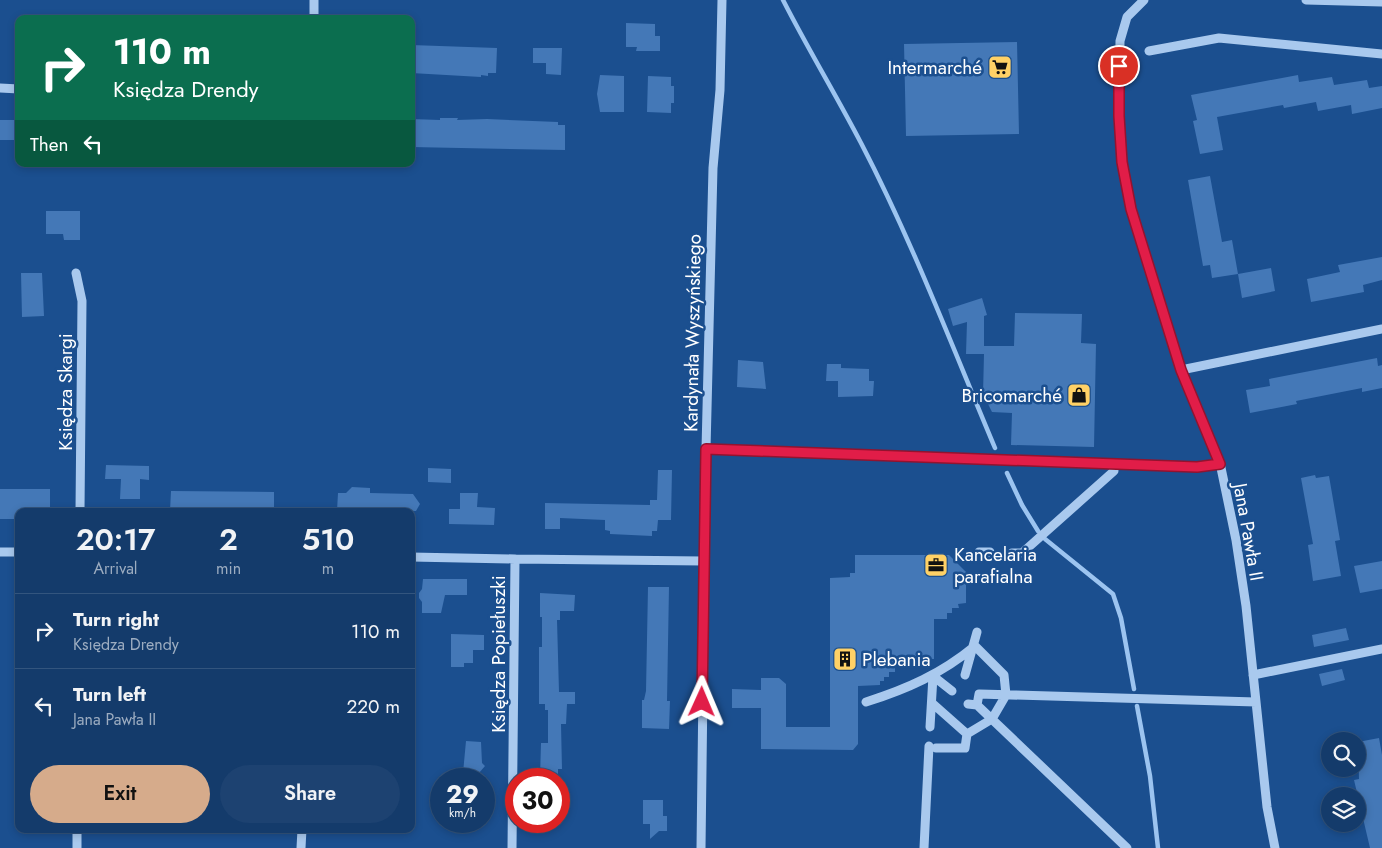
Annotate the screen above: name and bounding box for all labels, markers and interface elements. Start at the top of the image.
text: 110 m [113,27,211,77]
icon: right [30,35,95,100]
pin [1098,45,1140,87]
icon: arrive [1105,52,1133,80]
place label: Intermarché [887,54,982,81]
supermarket icon: Intermarché [987,54,1013,80]
text: Księdza Drendy [113,73,258,105]
icon: left [79,130,107,158]
text: Then [30,131,69,158]
street label: Kardynała Wyszyńskiego [677,234,708,432]
street label: Księdza Skargi [52,333,79,451]
place label: Bricomarché [961,382,1062,409]
shop icon: Bricomarché [1066,382,1092,408]
street label: Jana Pawła II [1226,478,1270,583]
text: 20:17 [76,518,155,561]
text: 2 [219,518,238,561]
text: 510 [302,518,354,561]
place label: Kancelaria parafialna [954,541,1037,590]
office icon: Kancelaria parafialna [923,552,949,578]
text: Arrival [93,557,138,580]
text: min [216,557,241,580]
text: m [322,557,334,580]
street label: Księdza Popiełuszki [485,575,512,733]
text: Turn right [73,606,159,633]
icon: right [30,617,58,645]
text: 110 m [351,618,400,645]
text: Księdza Drendy [73,633,179,656]
building icon: Plebania [832,646,858,672]
place label: Plebania [862,646,931,673]
position arrow [675,675,727,727]
text: Turn left [73,681,146,708]
icon: left [30,692,58,720]
text: 220 m [346,693,400,720]
text: Jana Pawła II [73,708,156,731]
map controls [1321,732,1366,832]
button: search [1321,732,1366,777]
button: Exit [30,765,210,823]
button: Share [220,765,400,823]
speed limit sign: 30 [505,768,570,833]
text: 29 [446,776,479,812]
button: layers [1321,787,1366,832]
text: km/h [449,804,476,822]

